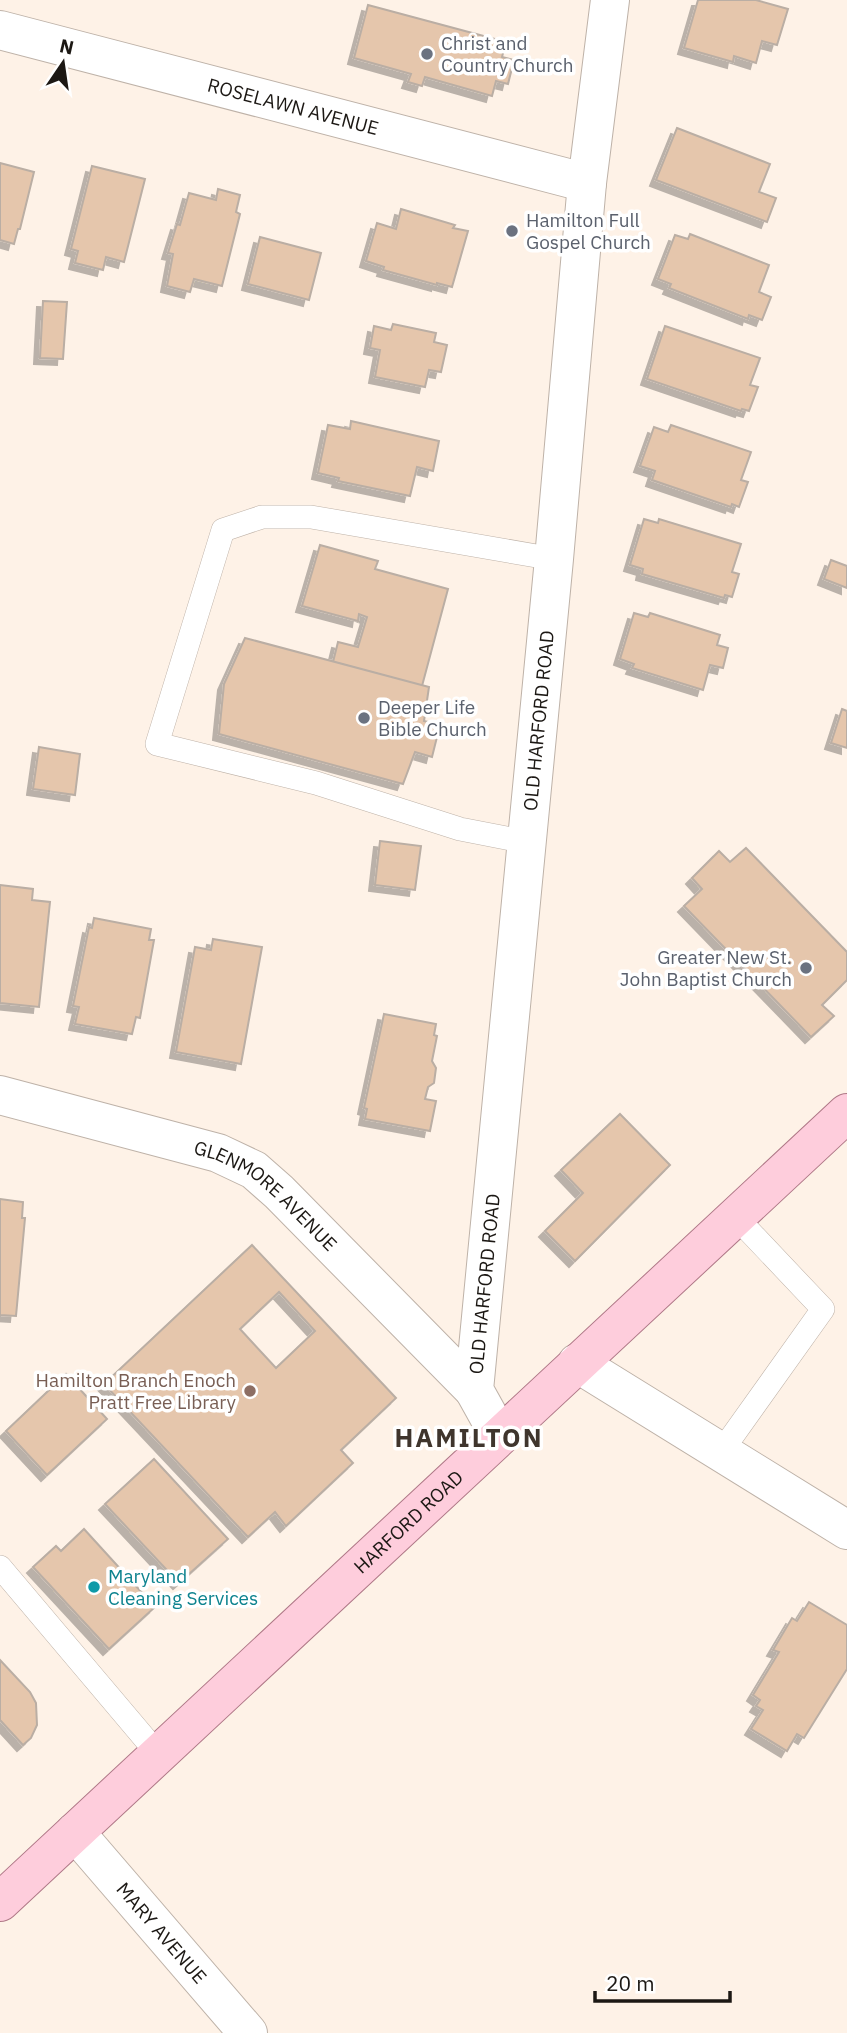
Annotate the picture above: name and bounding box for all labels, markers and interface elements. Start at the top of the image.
north arrow [28,28,98,98]
place label: Christ and Country Church [441,31,573,77]
text: N [57,33,76,60]
marker: Christ and Country Church [419,46,435,62]
street label: ROSELAWN AVENUE [205,73,381,140]
place label: Hamilton Full Gospel Church [526,208,651,254]
marker: Hamilton Full Gospel Church [504,223,520,239]
street label: OLD HARFORD ROAD [518,629,559,812]
place label: Deeper Life Bible Church [378,695,487,741]
marker: Deeper Life Bible Church [356,710,372,726]
place label: Greater New St. John Baptist Church [620,945,792,991]
marker: Greater New St. John Baptist Church [798,960,814,976]
street label: GLENMORE AVENUE [191,1135,342,1256]
street label: OLD HARFORD ROAD [464,1193,505,1375]
place label: Hamilton Branch Enoch Pratt Free Library [36,1368,237,1414]
marker: Hamilton Branch Enoch Pratt Free Library [242,1383,258,1399]
district label: HAMILTON [395,1420,543,1454]
street label: HARFORD ROAD [349,1465,468,1579]
place label: Maryland Cleaning Services [108,1564,258,1610]
marker: Maryland Cleaning Services [86,1579,102,1595]
street label: MARY AVENUE [111,1877,212,1989]
scale bar [595,1960,730,2004]
text: 20 m [606,1969,655,1997]

